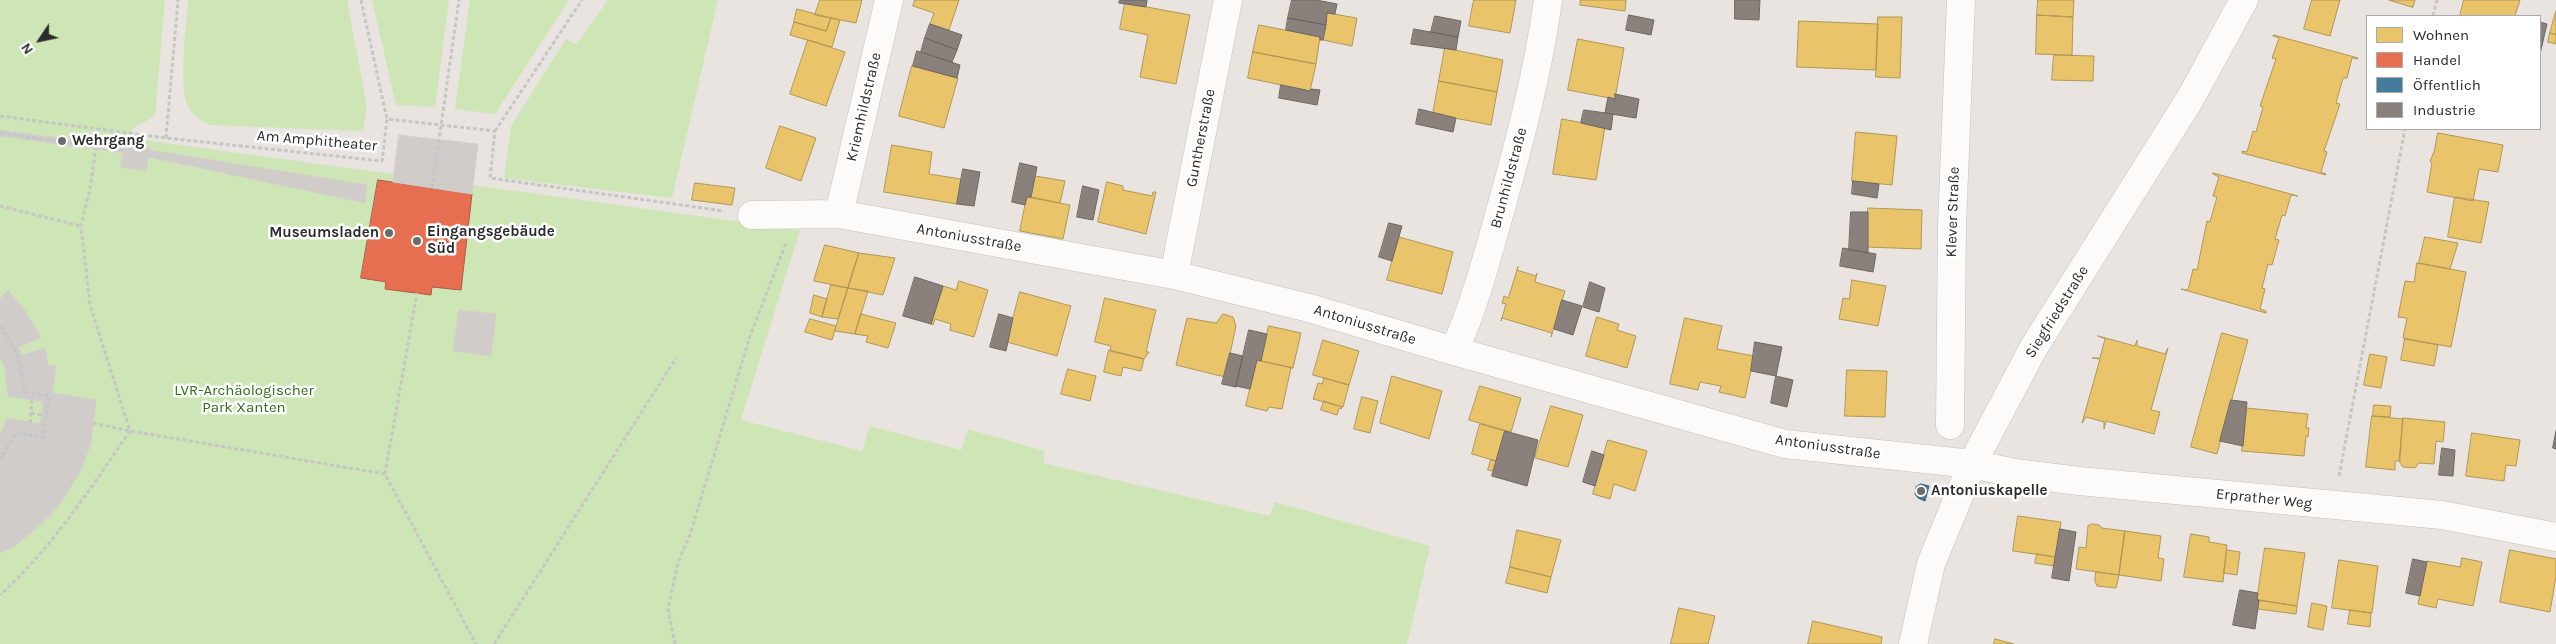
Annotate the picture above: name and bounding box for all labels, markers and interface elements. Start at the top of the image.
north arrow [15,15,65,65]
legend [2366,15,2541,130]
text: Wohnen [2413,26,2469,44]
text: N [17,40,37,58]
street label: Kriemhildstraße [843,51,885,163]
text: Handel [2413,51,2461,69]
text: Öffentlich [2413,76,2481,94]
street label: Guntherstraße [1183,87,1219,189]
text: Industrie [2413,101,2475,119]
street label: Brunhildstraße [1487,126,1531,230]
street label: Am Amphitheater [256,127,378,155]
place label: Wehrgang [72,132,144,150]
marker: Wehrgang [56,135,68,147]
street label: Klever Straße [1942,166,1964,258]
street label: Antoniusstraße [915,220,1023,256]
place label: Eingangsgebäude Süd [427,223,555,258]
place label: Museumsladen [269,224,379,242]
marker: Museumsladen [383,227,395,239]
marker: Eingangsgebäude Süd [411,235,423,247]
street label: Siegfriedstraße [2021,263,2093,361]
street label: Antoniusstraße [1312,301,1418,349]
park label: LVR-Archäologischer Park Xanten [174,382,314,417]
street label: Antoniusstraße [1774,431,1882,463]
place label: Antoniuskapelle [1931,482,2048,500]
marker: Antoniuskapelle [1915,485,1927,497]
street label: Erprather Weg [2215,485,2313,513]

